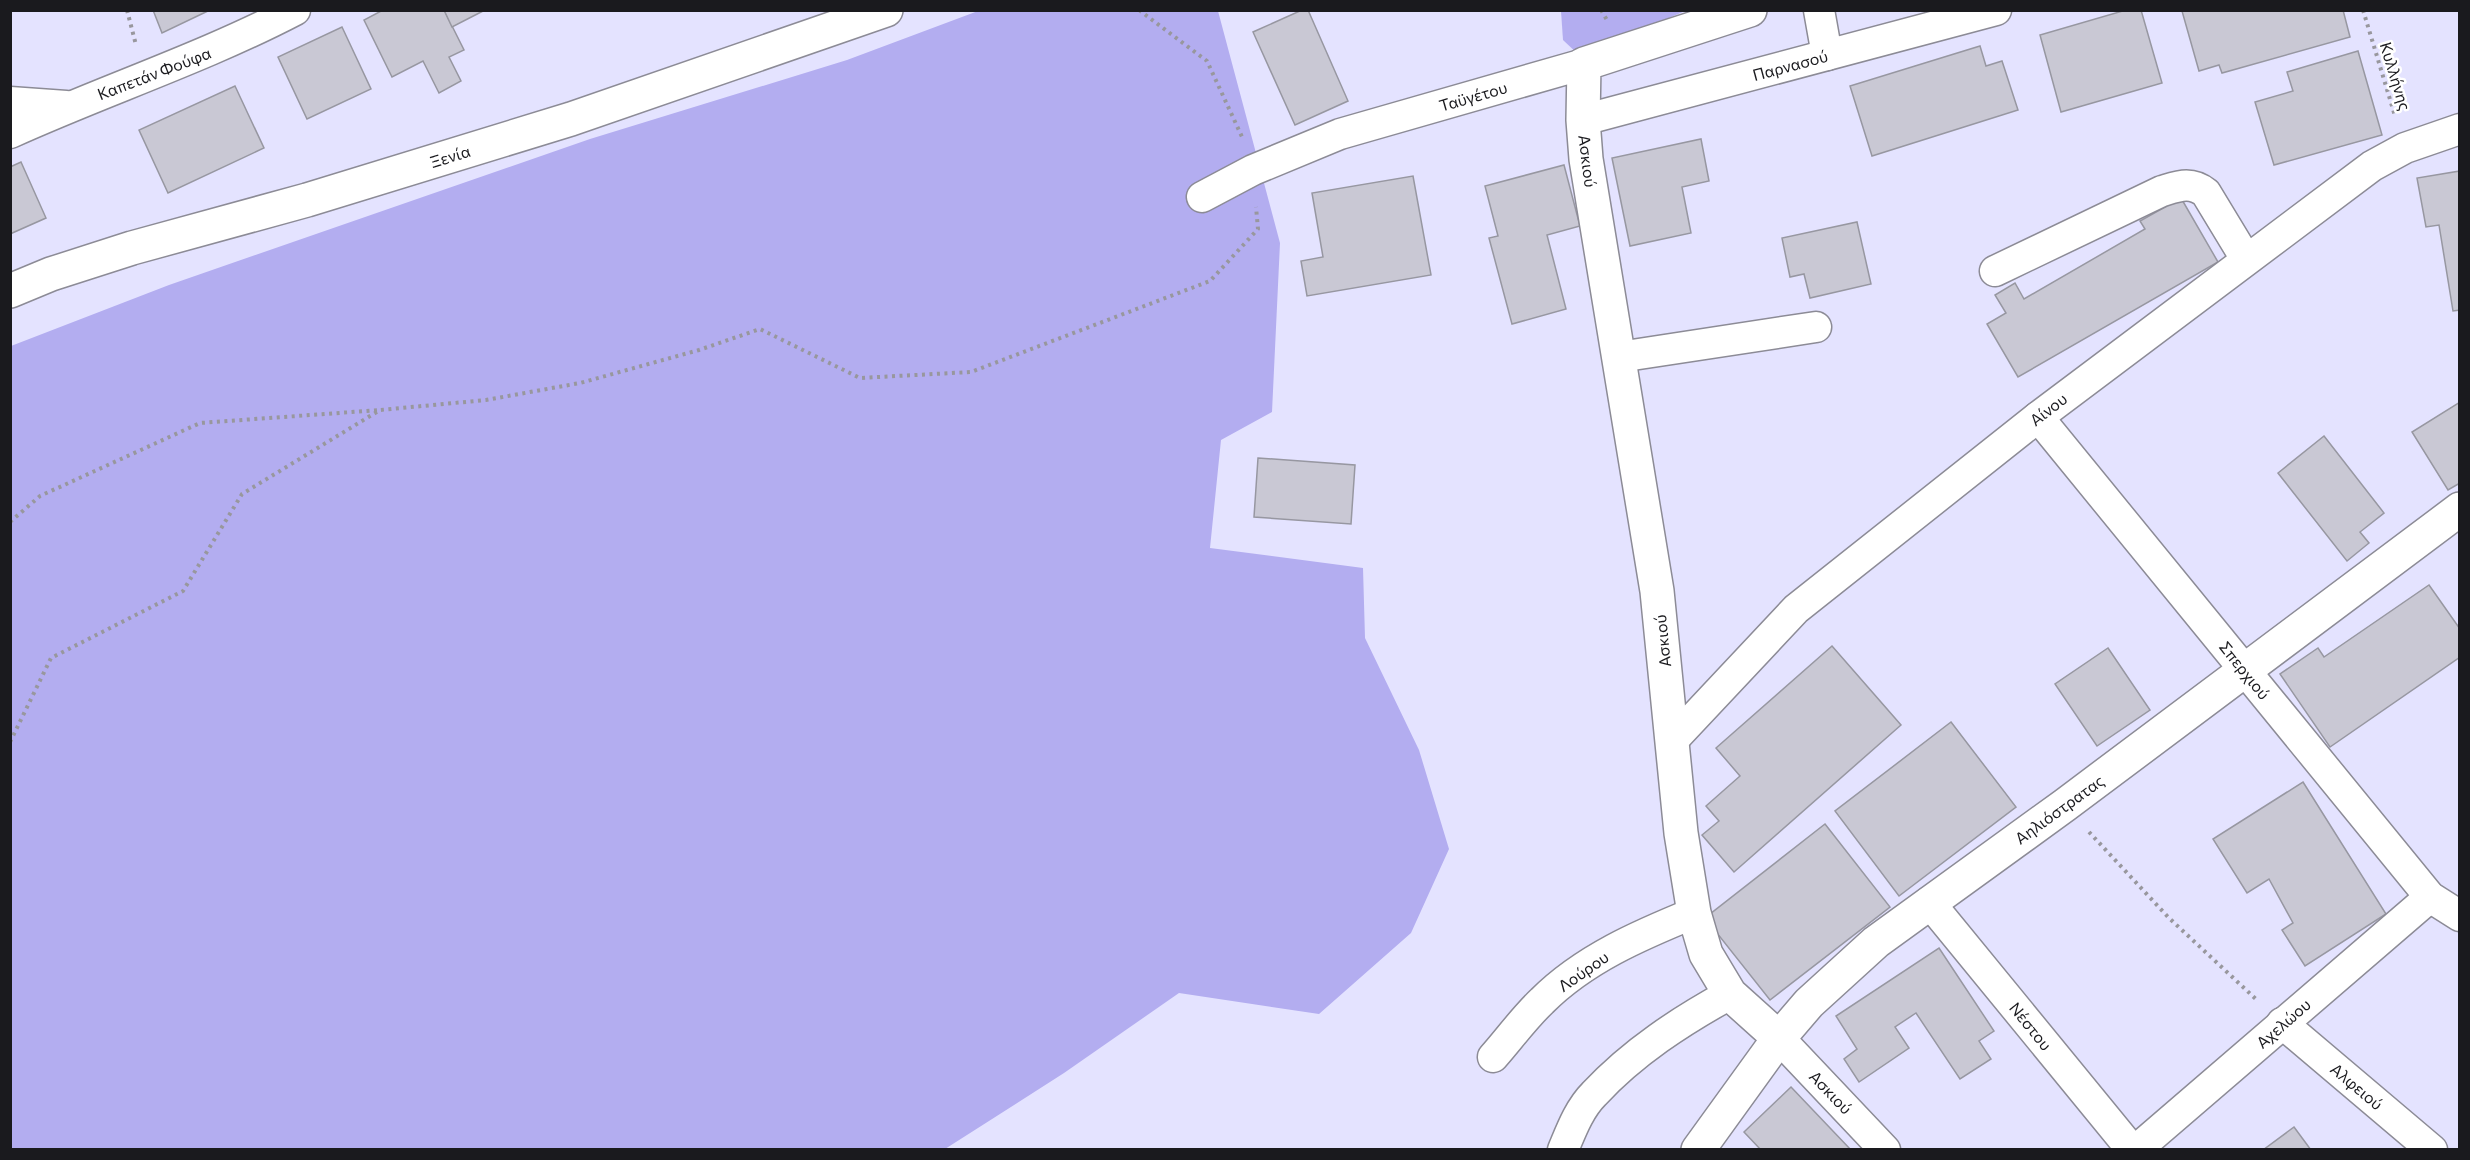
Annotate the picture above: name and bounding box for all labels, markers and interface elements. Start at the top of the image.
street label: Κυλλήνης [2377,40,2415,113]
street label: Καπετάν Φούφα [95,43,213,103]
street label: Παρνασού [1750,46,1830,84]
street label: Ταϋγέτου [1437,77,1509,115]
street label: Ασκιού [1575,134,1601,188]
street label: Ξενία [428,141,472,171]
street label: Αίνου [2026,389,2070,429]
street label: Ασκιού [1650,614,1674,668]
street label: Σπερχιού [2216,637,2274,703]
street label: Αηλιόστρατας [2011,770,2107,848]
street label: Λούρου [1554,947,1612,995]
street label: Αχελώου [2252,994,2314,1052]
street label: Νέστου [2006,998,2056,1054]
street label: Αλφειού [2327,1059,2387,1113]
street label: Ασκιού [1806,1066,1856,1118]

